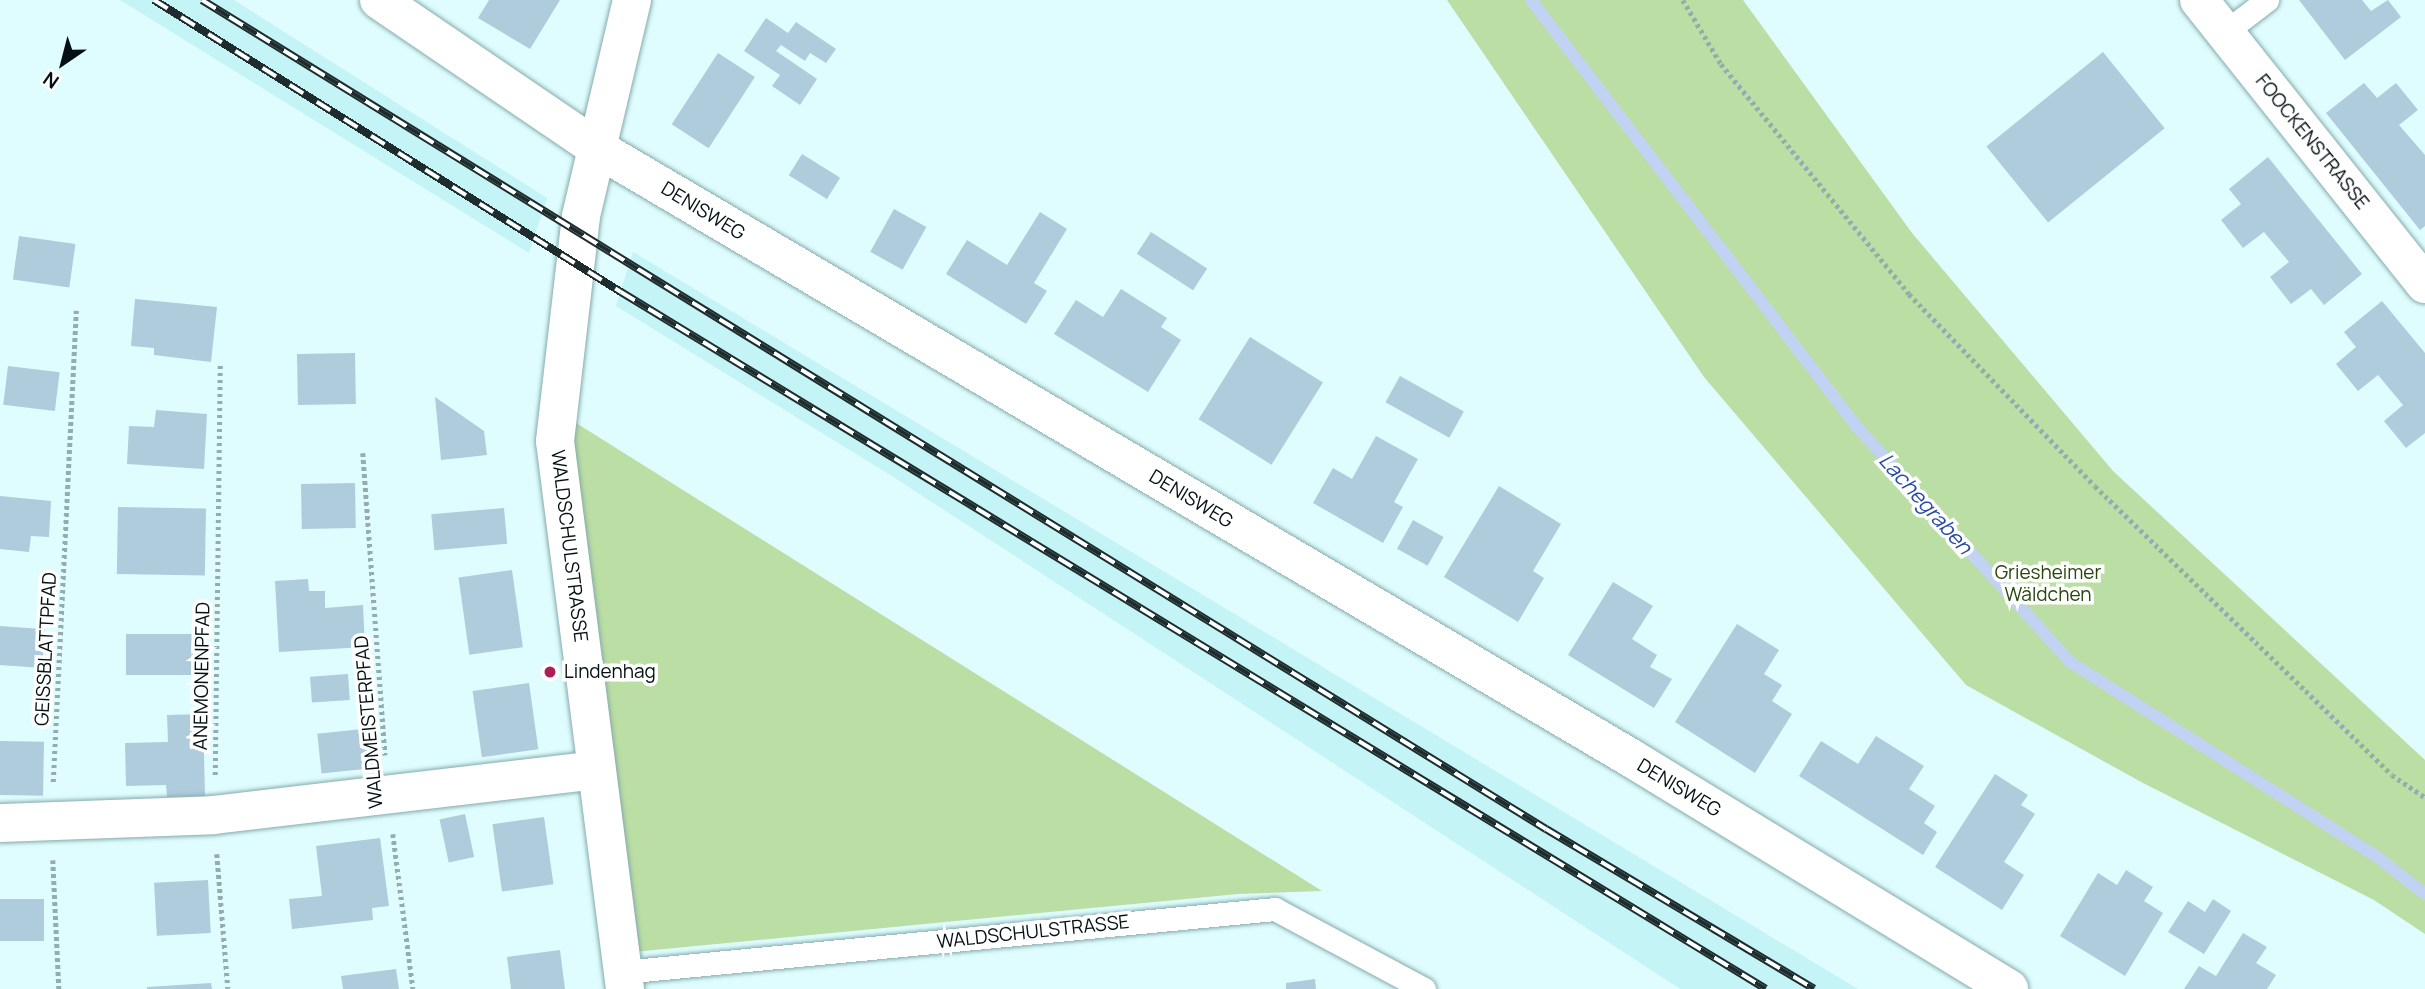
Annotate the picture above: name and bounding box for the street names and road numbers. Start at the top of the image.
street label: FOOCKENSTRASSE [2251,70,2373,214]
street label: DENISWEG [657,177,749,245]
street label: WALDSCHULSTRASSE [546,449,592,643]
street label: DENISWEG [1145,465,1237,533]
street label: GEISSBLATTPFAD [31,571,61,727]
street label: ANEMONENPFAD [189,602,215,750]
street label: WALDMEISTERPFAD [350,634,388,810]
street label: DENISWEG [1633,754,1725,822]
street label: WALDSCHULSTRASSE [936,911,1130,953]

